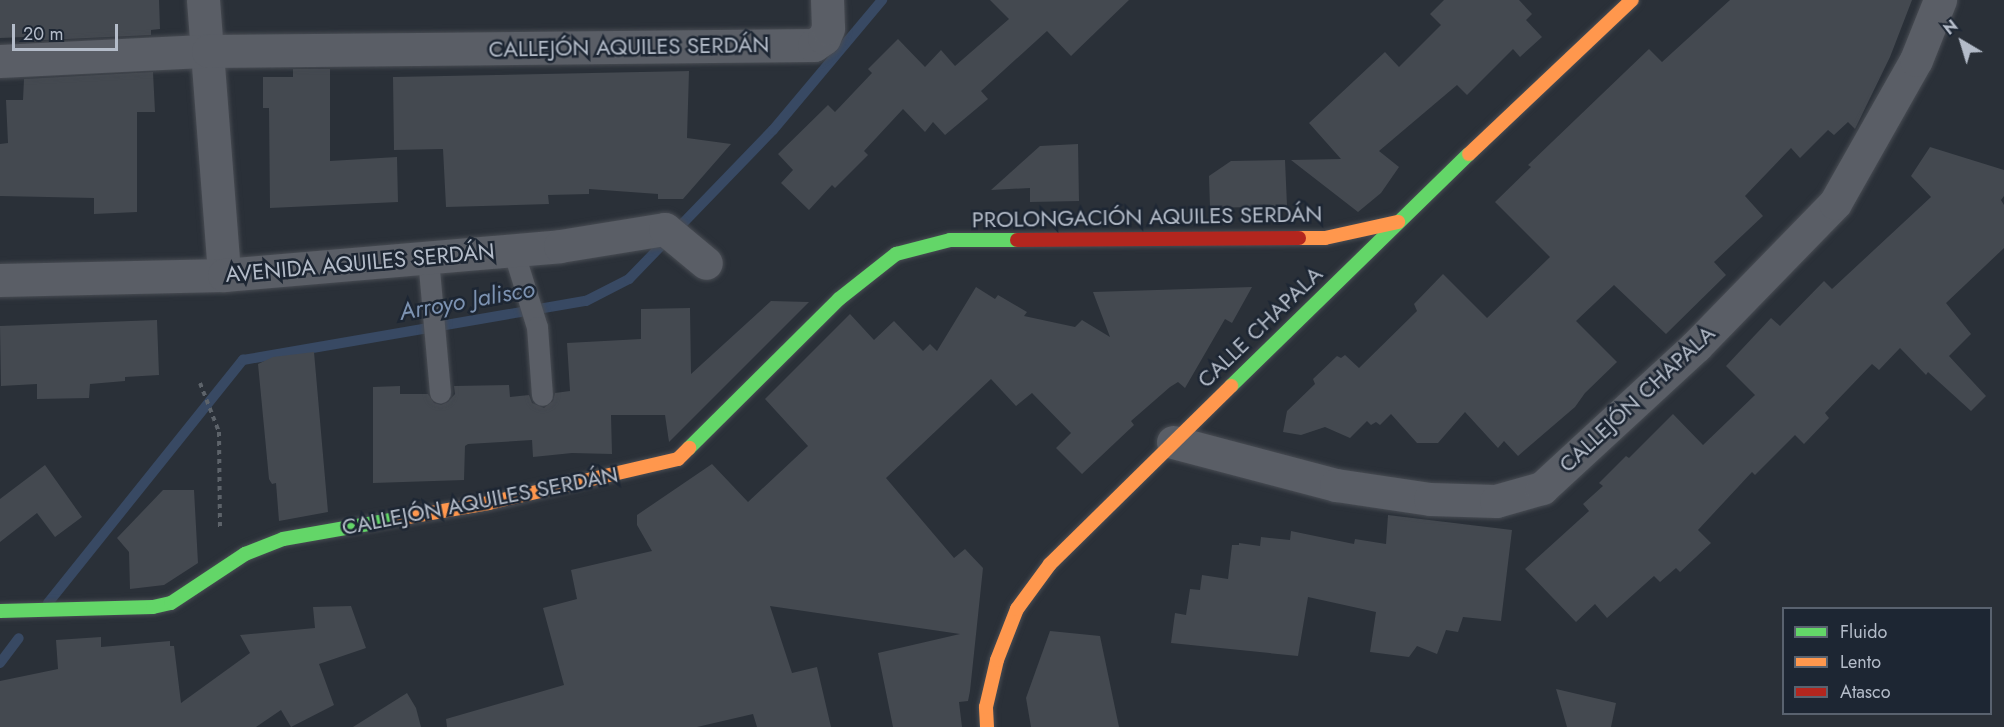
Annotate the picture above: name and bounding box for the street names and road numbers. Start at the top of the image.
street label: CALLEJÓN AQUILES SERDÁN [488,31,770,63]
street label: PROLONGACIÓN AQUILES SERDÁN [972,201,1322,233]
street label: AVENIDA AQUILES SERDÁN [224,238,496,288]
street label: CALLE CHAPALA [1192,261,1328,393]
street label: CALLEJÓN CHAPALA [1554,320,1720,478]
street label: CALLEJÓN AQUILES SERDÁN [340,461,620,541]

